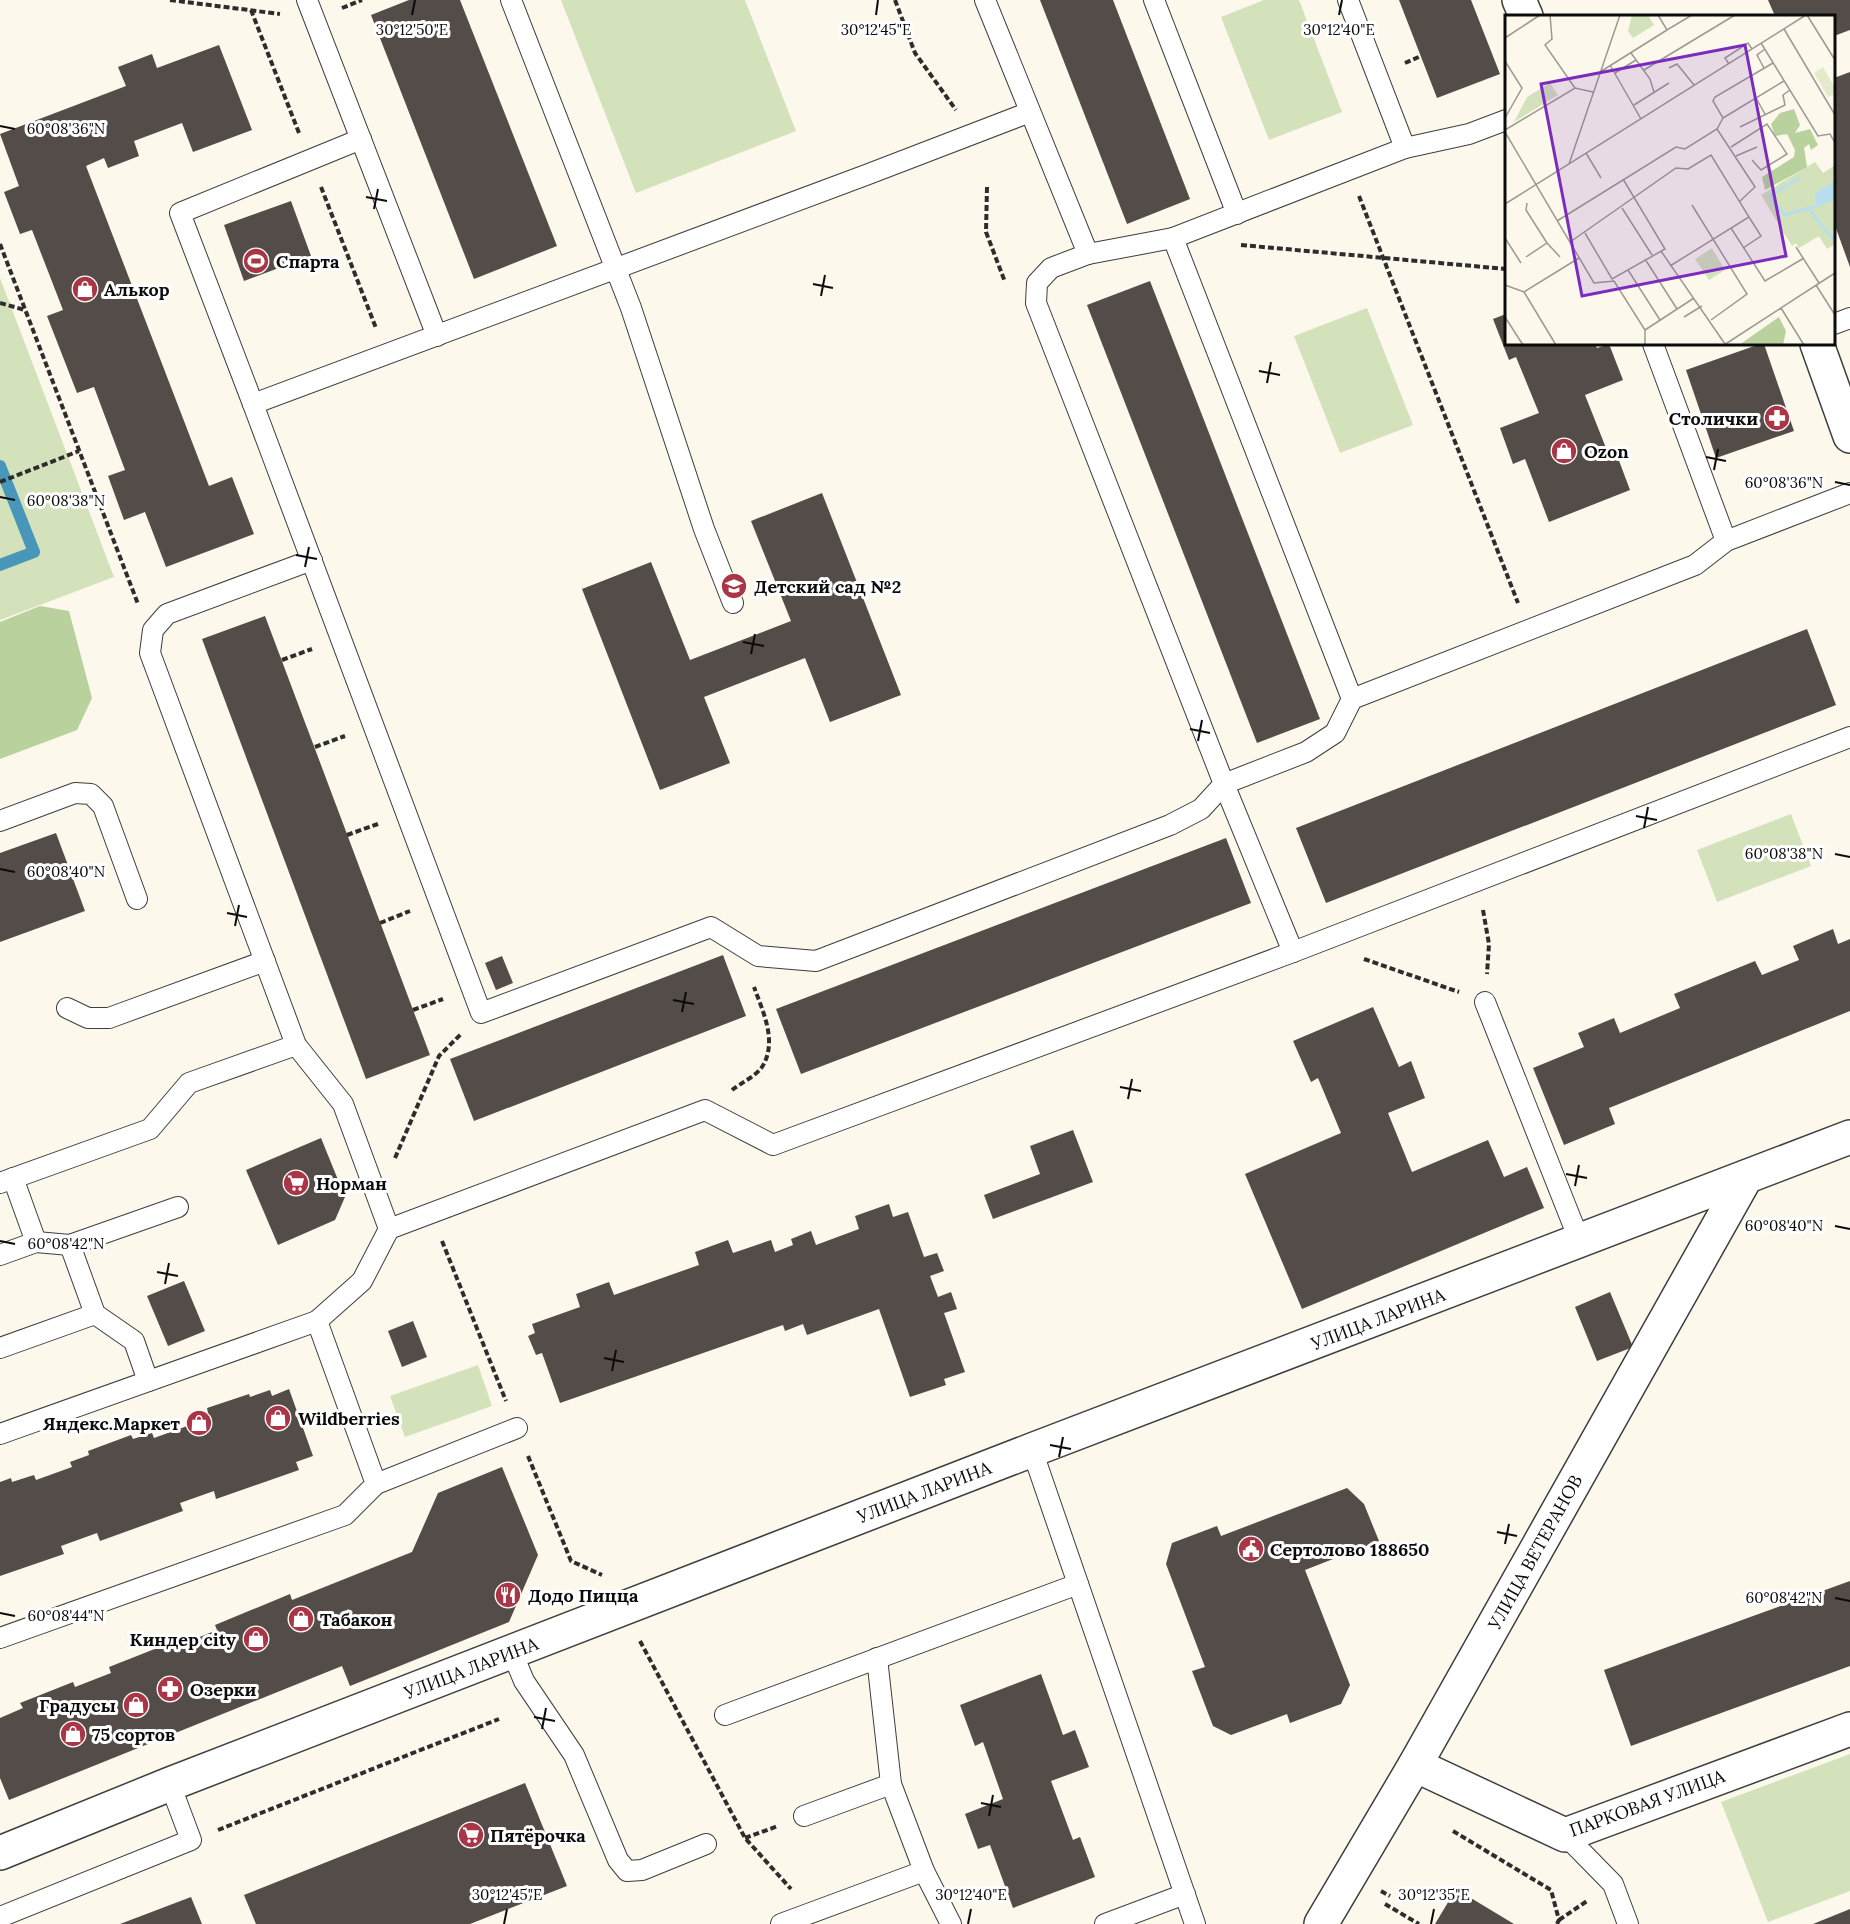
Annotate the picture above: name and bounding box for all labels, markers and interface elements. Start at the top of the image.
inset map [1505,15,1835,345]
text: 30°12'50"E [376,20,448,39]
text: 30°12'45"E [841,20,911,39]
text: 30°12'40"E [1303,20,1375,39]
text: 60°08'36"N [27,119,105,138]
sports icon: Спарта [241,246,271,276]
place label: Спарта [276,250,340,273]
shop icon: Алькор [70,274,100,304]
place label: Алькор [104,278,170,301]
pharmacy icon: Столички [1762,403,1792,433]
place label: Столички [1669,407,1758,430]
shop icon: Ozon [1549,436,1579,466]
place label: Ozon [1584,440,1629,463]
text: 60°08'36"N [1745,473,1823,492]
text: 60°08'38"N [27,491,105,510]
school or university icon: Детский сад №2 [719,571,749,601]
place label: Детский сад №2 [754,575,901,598]
text: 60°08'38"N [1745,844,1823,863]
text: 60°08'40"N [27,862,105,881]
supermarket icon: Норман [281,1168,311,1198]
place label: Норман [316,1172,387,1195]
text: 60°08'40"N [1745,1216,1823,1235]
text: 60°08'42"N [27,1234,105,1253]
street label: УЛИЦА ЛАРИНА [1307,1283,1449,1355]
shop icon: Wildberries [263,1403,293,1433]
place label: Wildberries [298,1407,400,1430]
shop icon: Яндекс.Маркет [184,1408,214,1438]
place label: Яндекс.Маркет [42,1412,181,1435]
street label: УЛИЦА ЛАРИНА [853,1456,995,1528]
street label: УЛИЦА ВЕТЕРАНОВ [1482,1470,1587,1634]
public building icon: Сертолово 188650 [1236,1534,1266,1564]
place label: Сертолово 188650 [1270,1538,1430,1561]
restaurant icon: Додо Пицца [493,1580,523,1610]
place label: Додо Пицца [528,1584,639,1607]
text: 60°08'42"N [1745,1588,1823,1607]
shop icon: Табакон [286,1604,316,1634]
text: 60°08'44"N [28,1606,104,1625]
place label: Табакон [320,1608,393,1631]
shop icon: Киндер city [241,1624,271,1654]
place label: Киндер city [130,1628,236,1651]
street label: УЛИЦА ЛАРИНА [400,1632,542,1704]
pharmacy icon: Озерки [155,1674,185,1704]
place label: Озерки [190,1678,257,1701]
shop icon: Градусы [121,1690,151,1720]
place label: Градусы [39,1694,116,1717]
shop icon: 75 сортов [58,1719,88,1749]
place label: 75 сортов [92,1723,175,1746]
street label: ПАРКОВАЯ УЛИЦА [1566,1764,1729,1842]
supermarket icon: Пятёрочка [456,1820,486,1850]
place label: Пятёрочка [490,1824,586,1847]
text: 30°12'45"E [472,1885,542,1904]
text: 30°12'40"E [935,1885,1007,1904]
text: 30°12'35"E [1398,1885,1470,1904]

